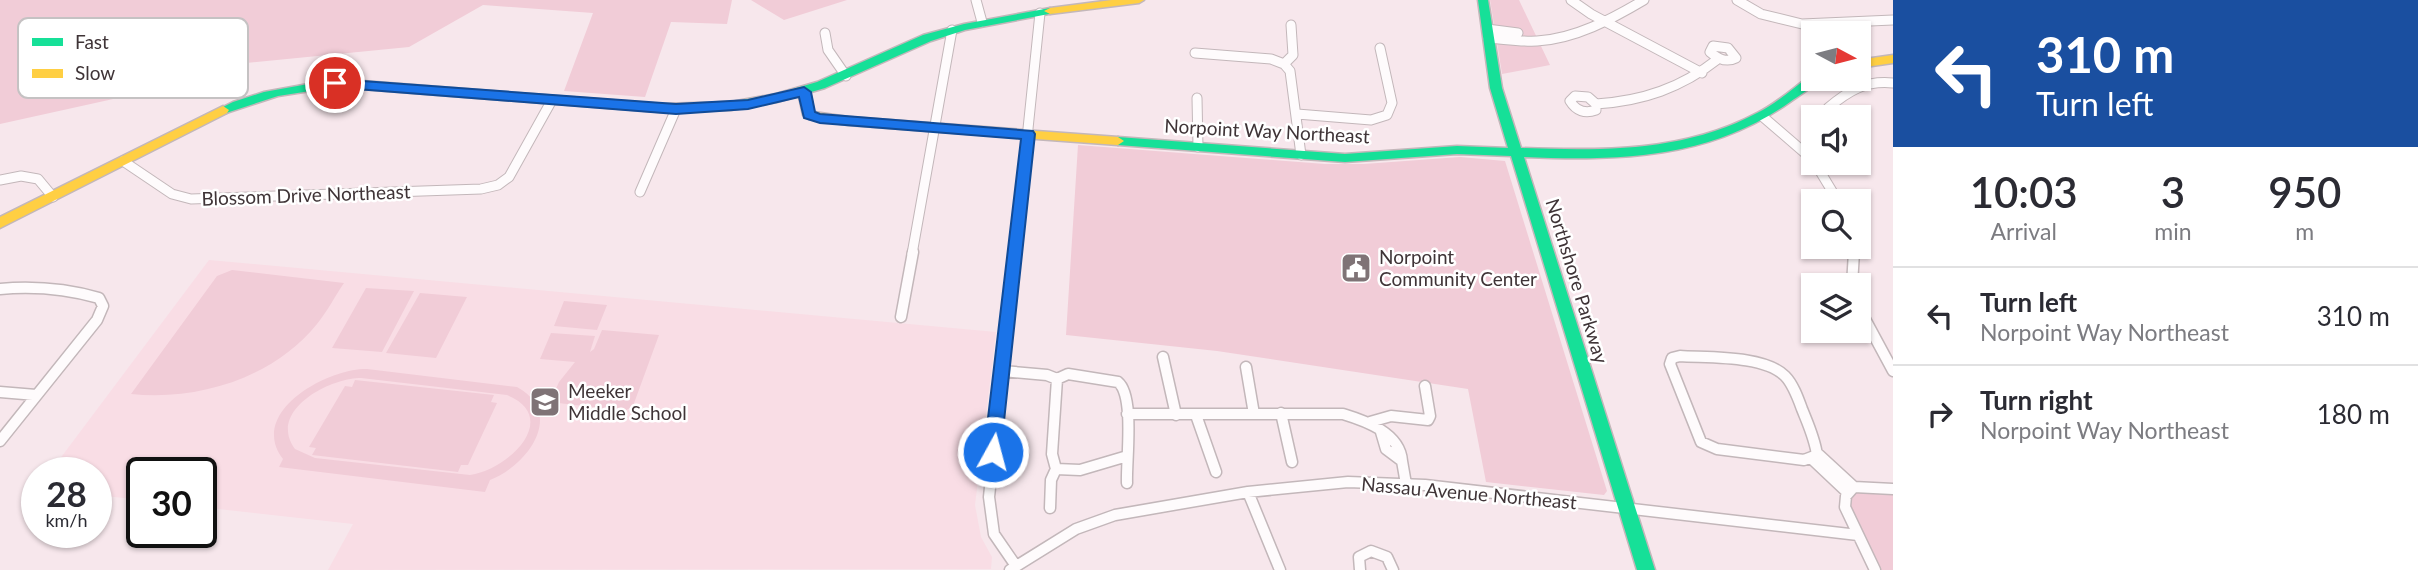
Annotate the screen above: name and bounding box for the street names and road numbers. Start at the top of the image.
street label: Norpoint Way Northeast [1164,114,1370,147]
street label: Blossom Drive Northeast [201,179,411,210]
street label: Northshore Parkway [1541,196,1614,366]
street label: Nassau Avenue Northeast [1360,472,1578,513]

